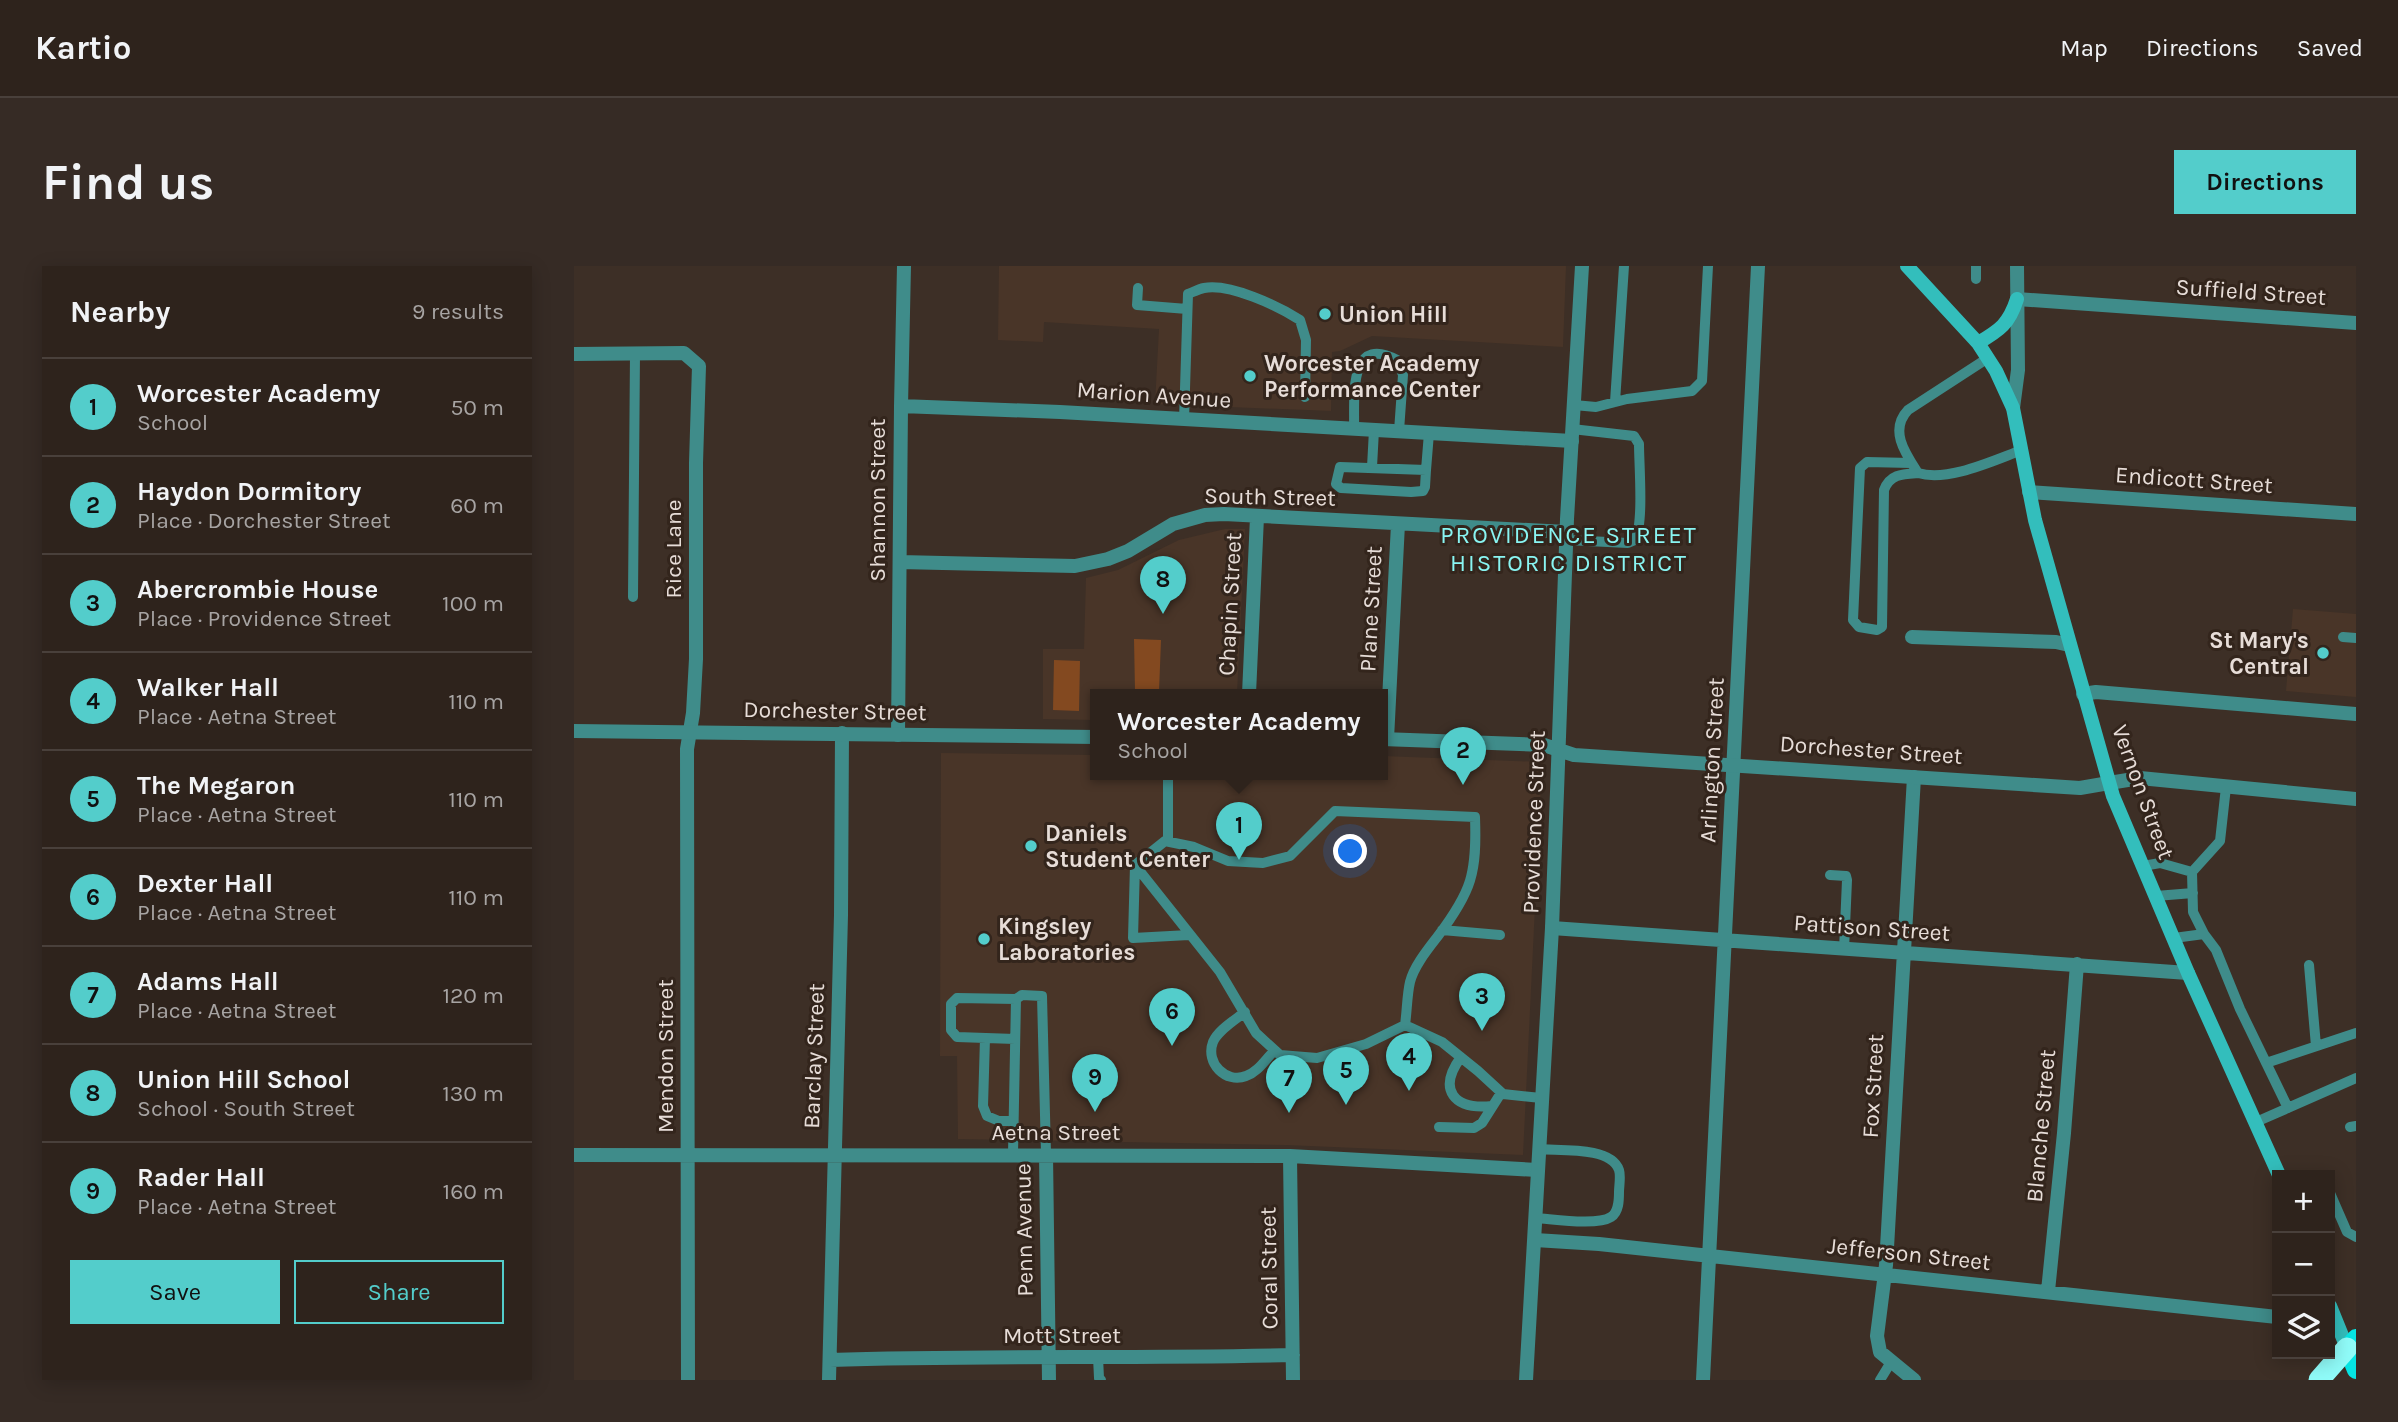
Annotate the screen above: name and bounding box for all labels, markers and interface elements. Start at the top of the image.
text: Kartio [35,29,131,67]
text: Map [2060,34,2108,62]
text: Directions [2146,34,2259,62]
text: Saved [2297,34,2363,62]
button: Directions [2174,150,2356,214]
text: Find us [42,154,214,211]
street label: Suffield Street [2175,273,2328,311]
text: Nearby [70,294,170,330]
text: 9 results [412,298,504,325]
place label: Union Hill [1339,301,1448,328]
marker: Union Hill [1317,306,1333,322]
place label: Worcester Academy Performance Center [1264,350,1480,403]
marker: Worcester Academy Performance Center [1242,368,1258,384]
street label: Marion Avenue [1076,376,1232,414]
text: Worcester Academy [137,378,380,409]
text: 1 [89,394,97,421]
text: 50 m [450,394,504,421]
text: School [137,409,208,436]
street label: Shannon Street [864,418,891,582]
street label: Endicott Street [2114,461,2274,499]
text: Haydon Dormitory [137,476,361,507]
street label: South Street [1204,482,1336,512]
text: 2 [86,492,100,519]
text: 60 m [450,492,504,519]
street label: Rice Lane [660,499,687,599]
text: Place · Dorchester Street [137,507,391,534]
district label: PROVIDENCE STREET HISTORIC DISTRICT [1440,521,1698,577]
street label: Chapin Street [1213,531,1247,676]
street label: Plane Street [1354,545,1388,673]
pin: 8 [1140,556,1186,614]
text: Abercrombie House [137,574,378,605]
text: 3 [86,590,100,617]
text: 100 m [442,590,504,617]
text: Place · Providence Street [137,605,391,632]
place label: St Mary's Central [2209,627,2309,680]
marker: St Mary's Central [2315,645,2331,661]
text: Walker Hall [137,672,279,703]
street label: Arlington Street [1694,676,1730,843]
text: 4 [86,688,100,715]
text: 110 m [448,688,504,715]
popup [1090,689,1388,780]
street label: Dorchester Street [743,696,927,726]
text: Place · Aetna Street [137,703,336,730]
text: Worcester Academy [1117,706,1361,737]
street label: Vernon Street [2106,721,2180,863]
pin: 2 [1440,727,1486,785]
street label: Providence Street [1517,729,1551,914]
street label: Dorchester Street [1779,730,1964,770]
text: School [1117,737,1189,764]
text: The Megaron [137,770,295,801]
text: 5 [86,786,100,813]
text: 110 m [448,786,504,813]
text: Place · Aetna Street [137,801,336,828]
pin: 1 [1216,802,1262,860]
place label: Daniels Student Center [1045,820,1210,873]
your location [1333,834,1367,868]
marker: Daniels Student Center [1023,838,1039,854]
text: Dexter Hall [137,868,273,899]
text: 6 [86,884,100,911]
text: 110 m [448,884,504,911]
text: Place · Aetna Street [137,899,336,926]
street label: Pattison Street [1793,909,1951,947]
place label: Kingsley Laboratories [998,913,1135,966]
marker: Kingsley Laboratories [976,931,992,947]
text: Adams Hall [137,966,279,997]
pin: 3 [1459,973,1505,1031]
street label: Mendon Street [652,979,679,1133]
text: 7 [87,982,99,1009]
text: 120 m [442,982,504,1009]
street label: Barclay Street [798,982,830,1129]
pin: 6 [1149,988,1195,1046]
text: Place · Aetna Street [137,997,336,1024]
pin: 4 [1386,1033,1432,1091]
street label: Fox Street [1857,1033,1889,1139]
pin: 5 [1323,1047,1369,1105]
street label: Blanche Street [2021,1048,2061,1204]
pin: 9 [1072,1054,1118,1112]
pin: 7 [1266,1055,1312,1113]
text: Union Hill School [137,1064,350,1095]
text: 8 [86,1080,100,1107]
text: 130 m [442,1080,504,1107]
text: School · South Street [137,1095,355,1122]
street label: Aetna Street [992,1119,1121,1146]
text: Rader Hall [137,1162,265,1193]
street label: Penn Avenue [1009,1163,1039,1297]
map controls [2272,1170,2335,1359]
button: + [2272,1170,2335,1233]
text: 9 [86,1178,100,1205]
text: 160 m [443,1178,504,1205]
text: Place · Aetna Street [137,1193,336,1220]
street label: Coral Street [1254,1206,1284,1330]
street label: Jefferson Street [1826,1232,1992,1276]
button: − [2272,1233,2335,1296]
button: Save [70,1260,280,1324]
button: Share [294,1260,504,1324]
button: layers [2272,1296,2335,1359]
street label: Mott Street [1003,1322,1121,1349]

